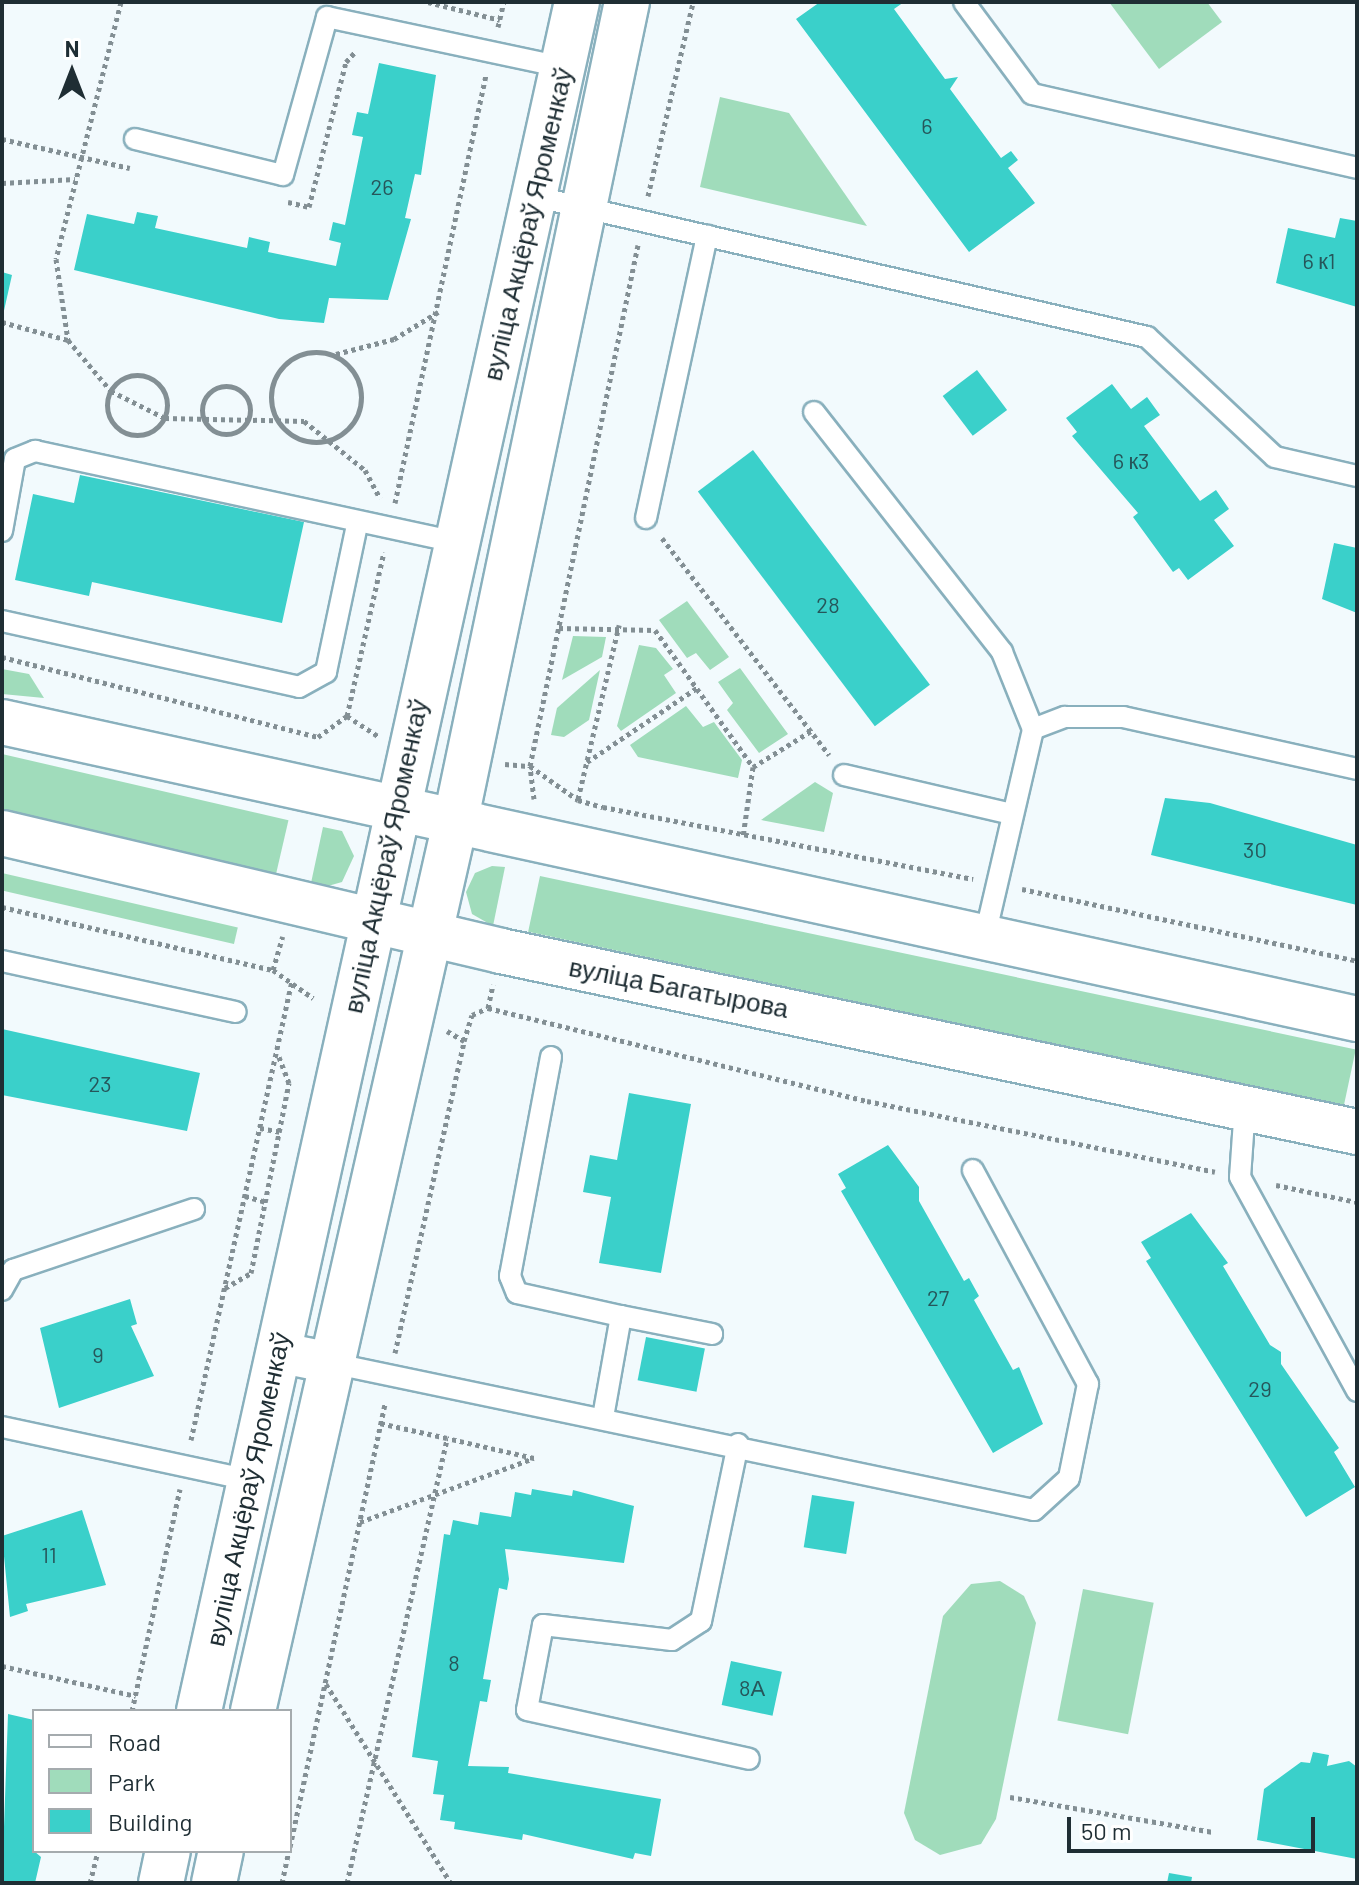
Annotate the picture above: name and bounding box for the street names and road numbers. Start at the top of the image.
street label: вуліца Акцёраў Яроменкаў [476,65,578,383]
street label: вуліца Акцёраў Яроменкаў [336,696,434,1016]
street label: вуліца Багатырова [567,950,791,1024]
street label: вуліца Акцёраў Яроменкаў [198,1329,296,1649]

